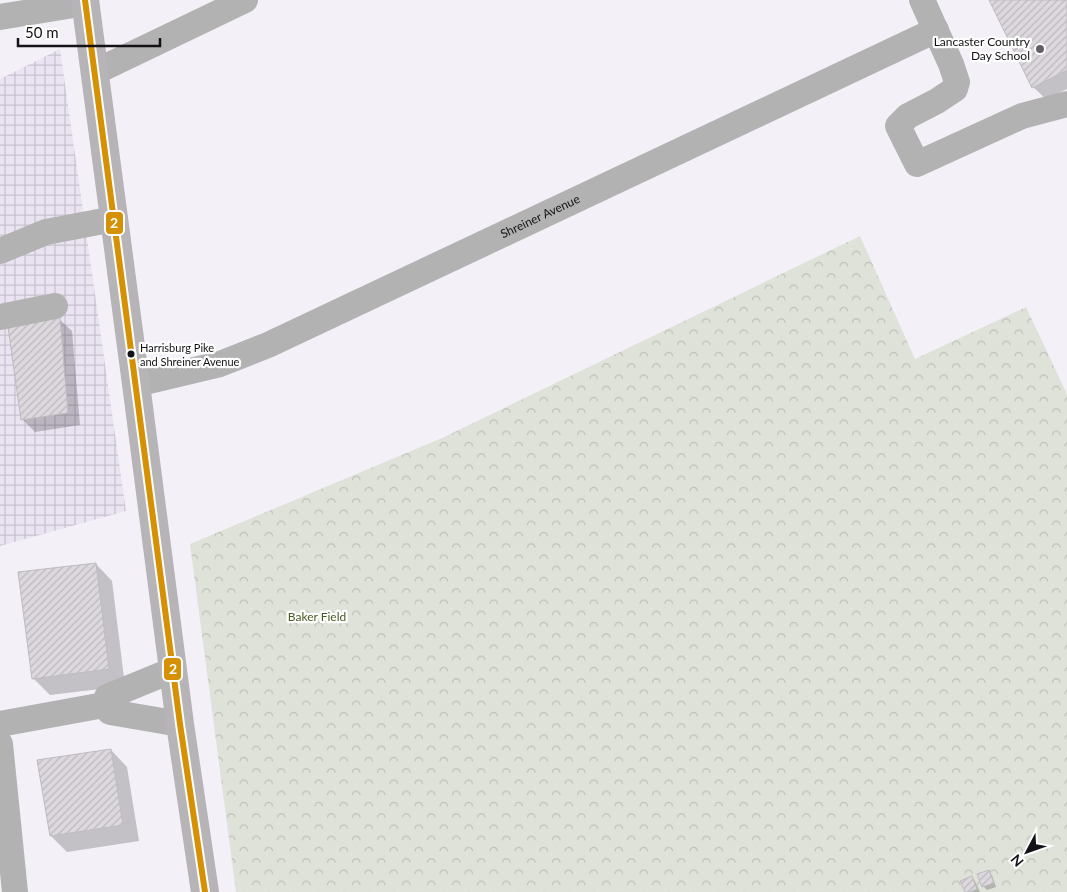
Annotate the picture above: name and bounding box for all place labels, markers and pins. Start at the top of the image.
place label: Lancaster Country Day School [934,34,1031,63]
marker: Lancaster Country Day School [1034,43,1046,55]
place label: Harrisburg Pike and Shreiner Avenue [140,341,240,368]
marker: Harrisburg Pike and Shreiner Avenue [126,349,136,359]

